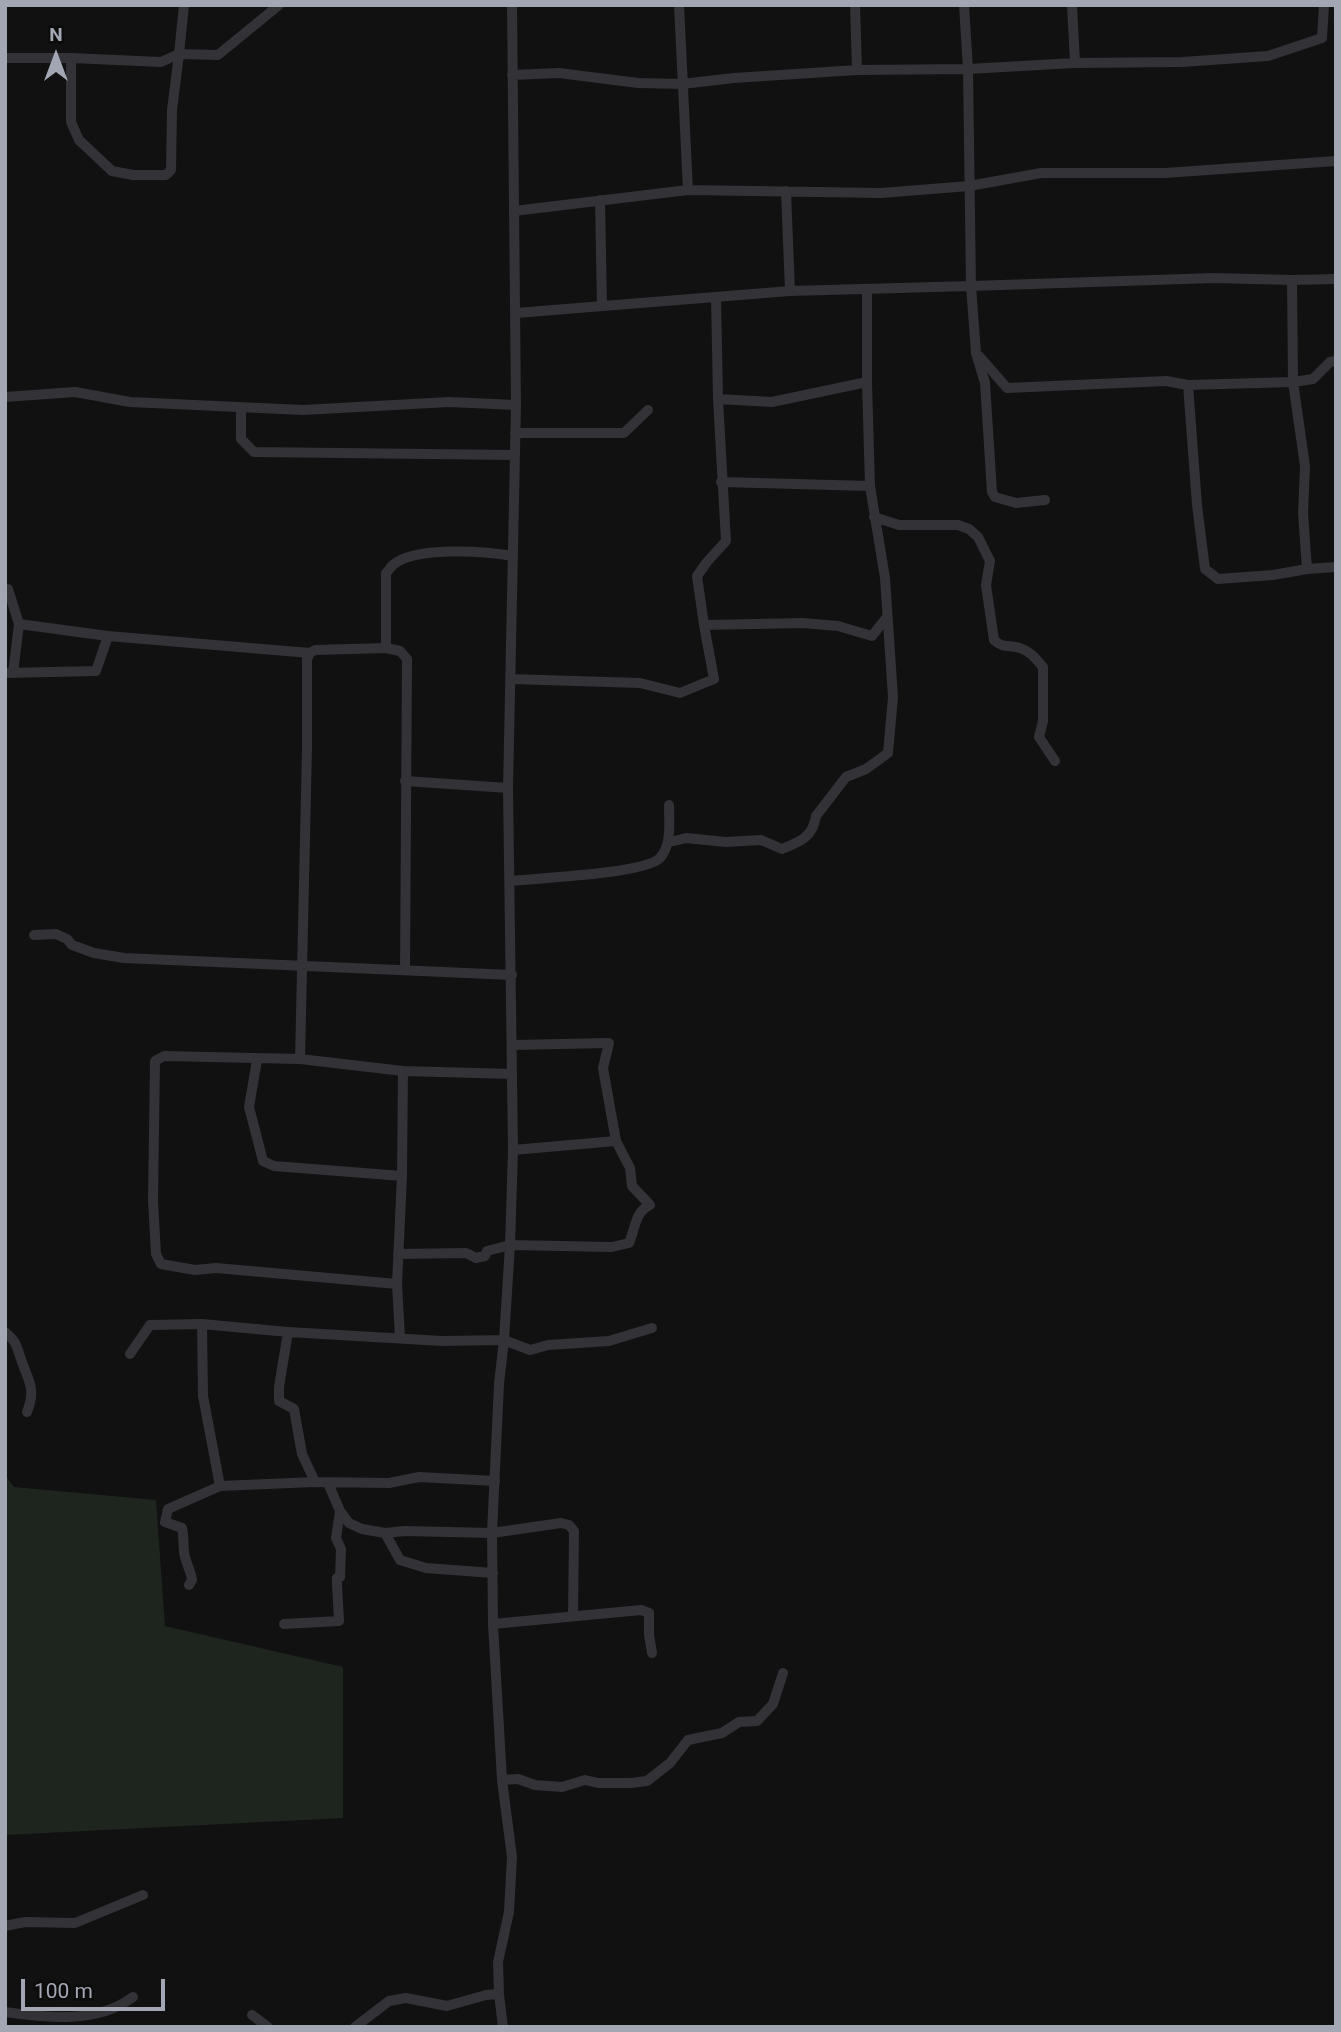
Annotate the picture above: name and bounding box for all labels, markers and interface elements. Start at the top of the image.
north arrow [21,21,91,91]
text: N [49,23,63,46]
scale bar [24,1966,168,2010]
text: 100 m [34,1979,93,2003]

